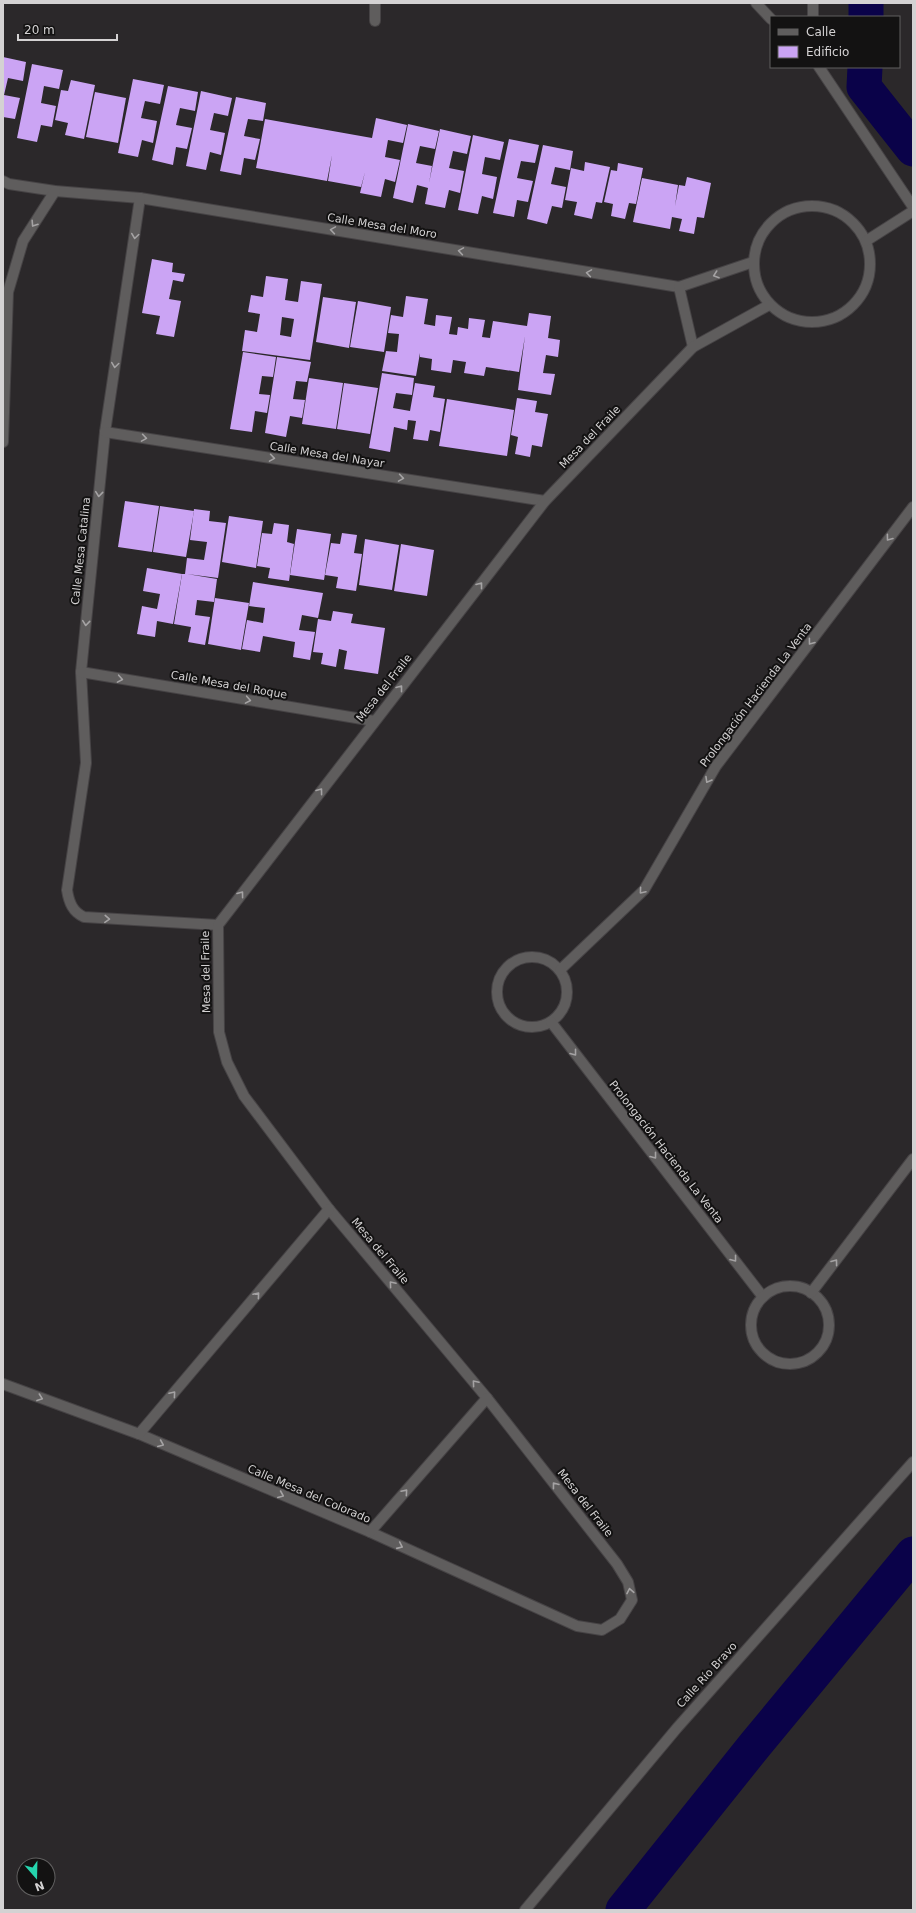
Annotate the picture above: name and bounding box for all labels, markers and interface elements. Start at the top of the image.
scale bar [18,16,117,42]
legend [770,16,900,68]
text: 20 m [24,23,55,37]
text: Calle [806,25,836,39]
text: Edificio [806,45,849,59]
street label: Calle Mesa del Moro [326,211,438,241]
one-way arrow [31,220,39,227]
one-way arrow [330,226,336,235]
one-way arrow [131,233,140,239]
one-way arrow [458,247,464,256]
one-way arrow [586,269,592,277]
one-way arrow [712,270,719,278]
one-way arrow [111,362,120,368]
street label: Mesa del Fraile [557,403,623,471]
one-way arrow [141,433,147,442]
street label: Calle Mesa del Nayar [269,440,386,471]
one-way arrow [269,453,275,462]
one-way arrow [398,473,404,482]
one-way arrow [95,491,104,497]
street label: Calle Mesa Catalina [69,496,93,606]
one-way arrow [887,534,894,541]
one-way arrow [475,583,482,590]
one-way arrow [82,620,91,626]
street label: Prolongación Hacienda La Venta [698,620,814,770]
one-way arrow [809,637,816,644]
street label: Mesa del Fraile [354,651,415,724]
street label: Calle Mesa del Roque [170,668,288,702]
one-way arrow [117,674,123,683]
one-way arrow [395,685,402,692]
one-way arrow [245,695,251,704]
one-way arrow [706,776,713,783]
one-way arrow [316,788,323,795]
one-way arrow [640,886,647,894]
one-way arrow [237,892,244,899]
one-way arrow [104,914,110,923]
street label: Mesa del Fraile [199,931,213,1013]
one-way arrow [570,1049,577,1056]
street label: Prolongación Hacienda La Venta [606,1078,726,1226]
one-way arrow [649,1151,656,1158]
street label: Mesa del Fraile [349,1215,412,1287]
one-way arrow [729,1254,736,1261]
one-way arrow [830,1259,837,1266]
one-way arrow [389,1281,396,1288]
one-way arrow [252,1292,259,1299]
one-way arrow [472,1381,479,1388]
one-way arrow [168,1391,175,1399]
one-way arrow [36,1393,43,1401]
one-way arrow [157,1439,165,1447]
street label: Calle Mesa del Colorado [245,1462,373,1526]
street label: Mesa del Fraile [555,1467,616,1540]
one-way arrow [553,1483,560,1490]
one-way arrow [277,1490,284,1498]
one-way arrow [400,1490,407,1497]
one-way arrow [396,1541,404,1549]
one-way arrow [626,1588,635,1594]
street label: Calle Río Bravo [674,1639,740,1710]
north arrow [16,1857,56,1897]
text: N [33,1878,46,1894]

